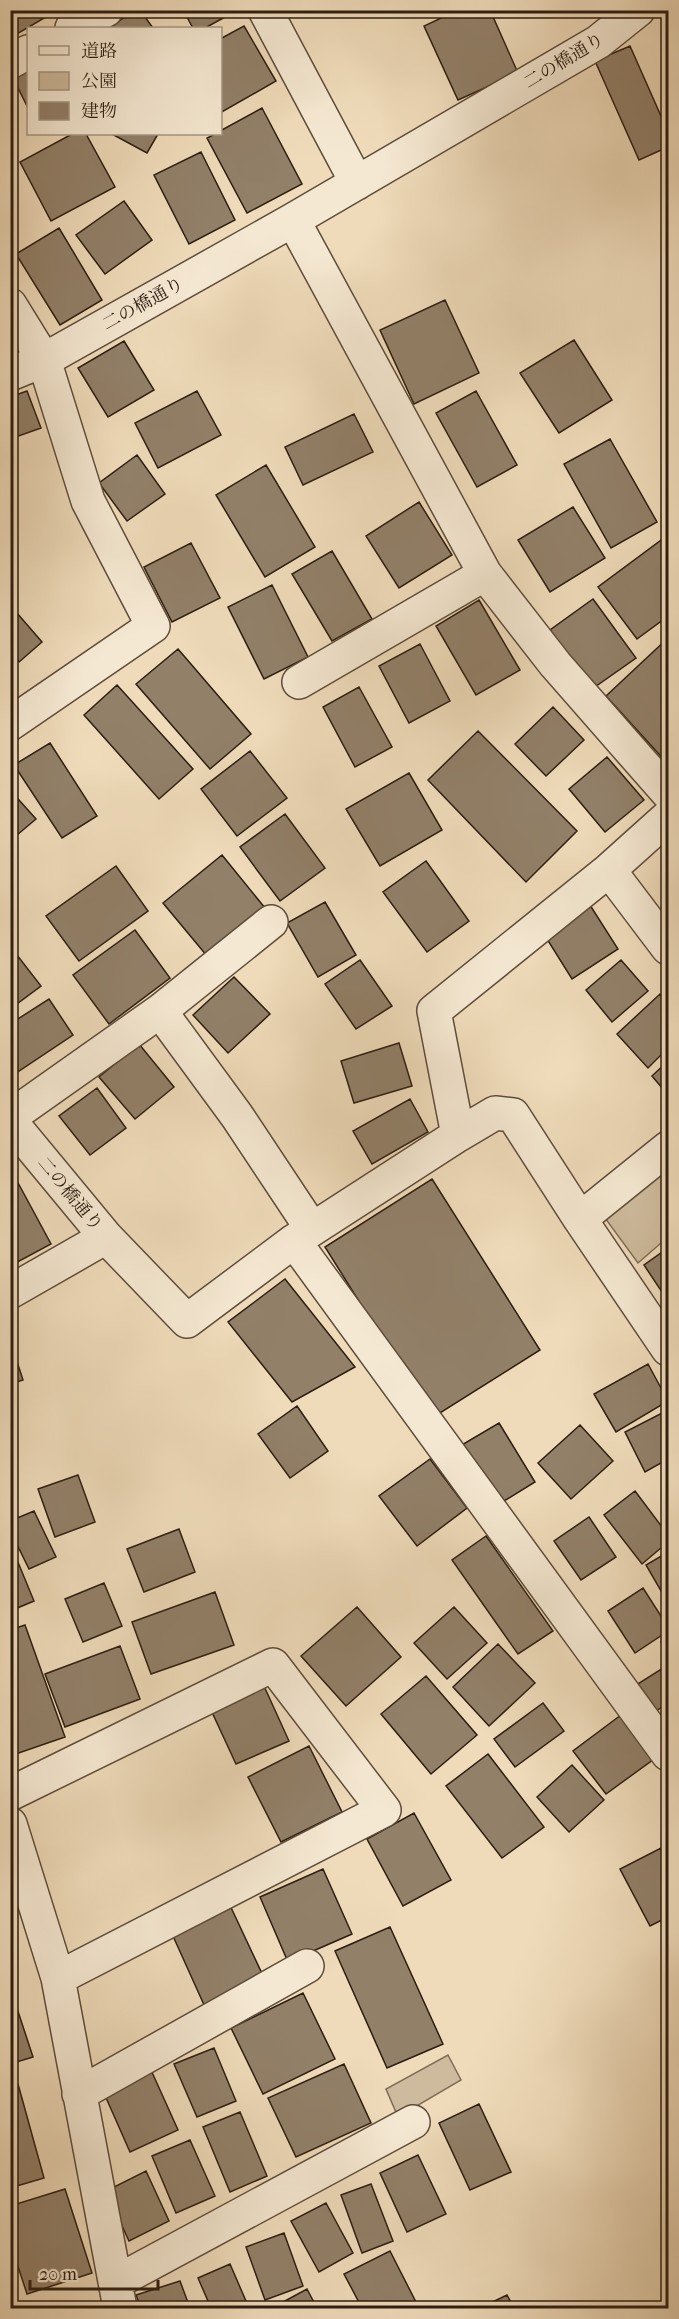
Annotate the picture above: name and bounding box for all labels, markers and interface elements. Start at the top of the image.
legend [27,27,222,135]
street label: 二の橋通り [520,29,608,93]
text: 道路 [81,41,117,62]
text: 公園 [81,71,117,92]
text: 建物 [81,101,117,122]
street label: 二の橋通り [99,273,187,335]
street label: 二の橋通り [33,1153,107,1235]
scale bar [30,2253,158,2291]
text: 20 m [39,2264,77,2285]

